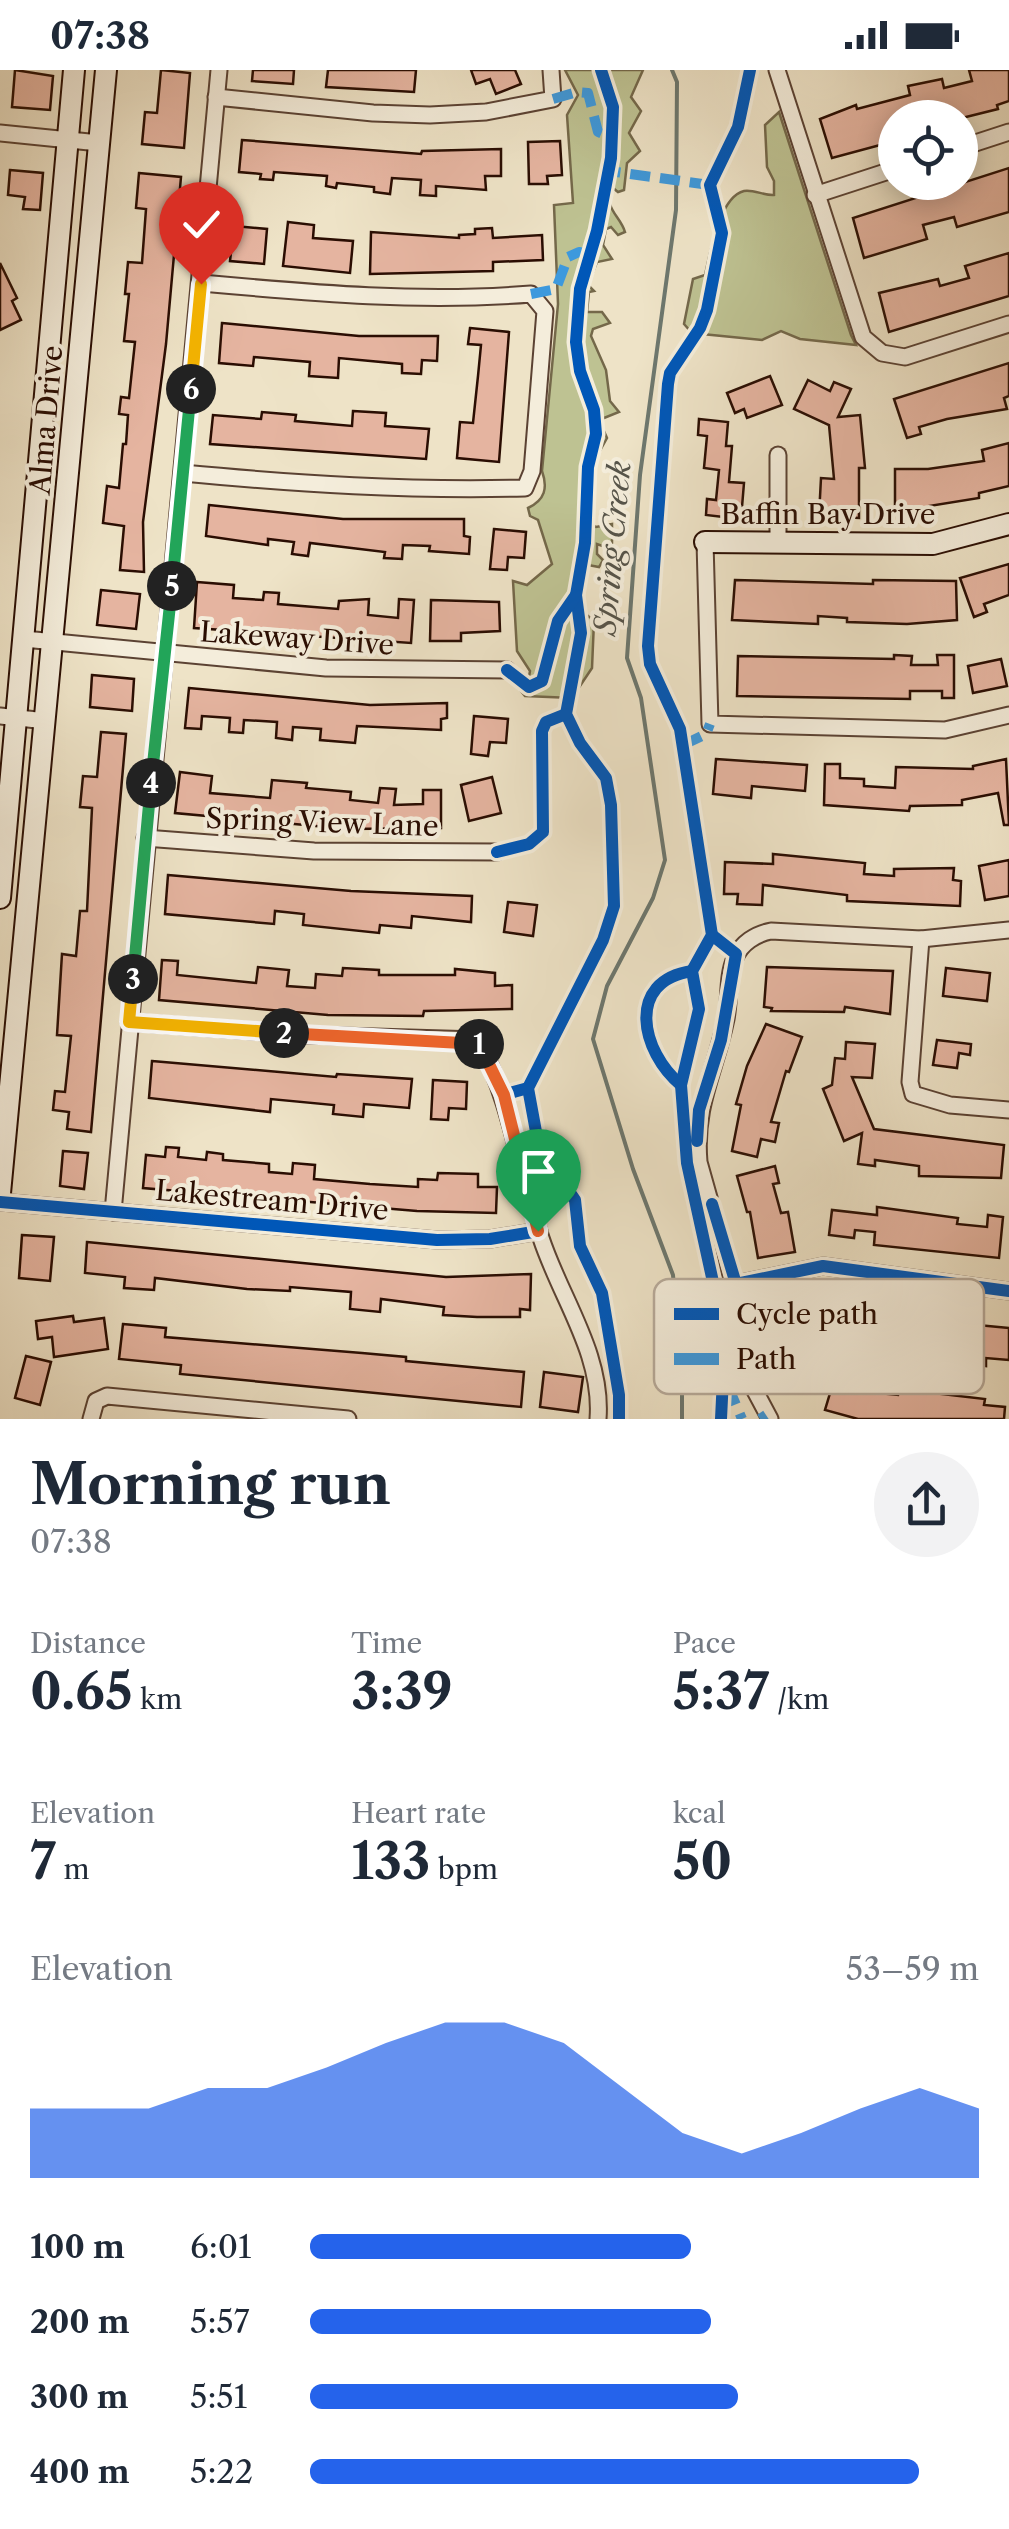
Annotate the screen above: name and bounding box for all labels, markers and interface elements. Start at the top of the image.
text: 07:38 [50,12,150,59]
map controls [878,100,978,200]
button: locate [878,100,978,200]
pin [159,182,244,285]
icon: check [174,197,229,252]
street label: Alma Drive [22,344,69,497]
pin: 6 [166,364,216,414]
text: 6 [183,372,199,406]
water label: Spring Creek [586,459,639,638]
street label: Baffin Bay Drive [721,497,935,531]
pin: 5 [147,561,197,611]
text: 5 [164,569,180,603]
street label: Lakeway Drive [199,614,395,662]
pin: 4 [126,758,176,808]
text: 4 [143,766,159,800]
street label: Spring View Lane [205,801,439,843]
pin: 3 [108,954,158,1004]
text: 3 [125,962,141,996]
pin: 2 [259,1008,309,1058]
text: 2 [276,1016,292,1050]
pin: 1 [454,1019,504,1069]
text: 1 [473,1027,485,1061]
pin [496,1129,581,1232]
icon: arrive [511,1144,566,1199]
street label: Lakestream Drive [154,1173,390,1227]
legend [654,1279,984,1394]
text: Cycle path [736,1297,878,1331]
text: Path [736,1342,796,1376]
text: Morning run [30,1451,391,1518]
button: share [874,1452,979,1557]
text: 07:38 [30,1522,112,1561]
text: Distance [30,1626,146,1660]
text: Time [351,1626,422,1660]
text: Pace [673,1626,736,1660]
text: 0.65 [30,1660,133,1722]
text: 3:39 [351,1660,453,1722]
text: 5:37 [673,1660,769,1722]
text: km [133,1682,182,1716]
text: /km [769,1682,829,1716]
text: Elevation [30,1796,155,1830]
text: Heart rate [351,1796,486,1830]
text: kcal [673,1796,726,1830]
text: 7 [30,1830,56,1892]
text: 133 [351,1830,430,1892]
text: 50 [673,1830,732,1892]
text: m [56,1852,90,1886]
text: bpm [430,1852,498,1886]
text: Elevation [30,1949,173,1988]
text: 53–59 m [846,1949,979,1988]
text: 100 m [30,2227,125,2266]
text: 6:01 [190,2227,251,2266]
text: 200 m [30,2302,130,2341]
text: 5:57 [190,2302,250,2341]
text: 300 m [30,2377,129,2416]
text: 5:51 [190,2377,247,2416]
text: 400 m [30,2452,130,2491]
text: 5:22 [190,2452,253,2491]

